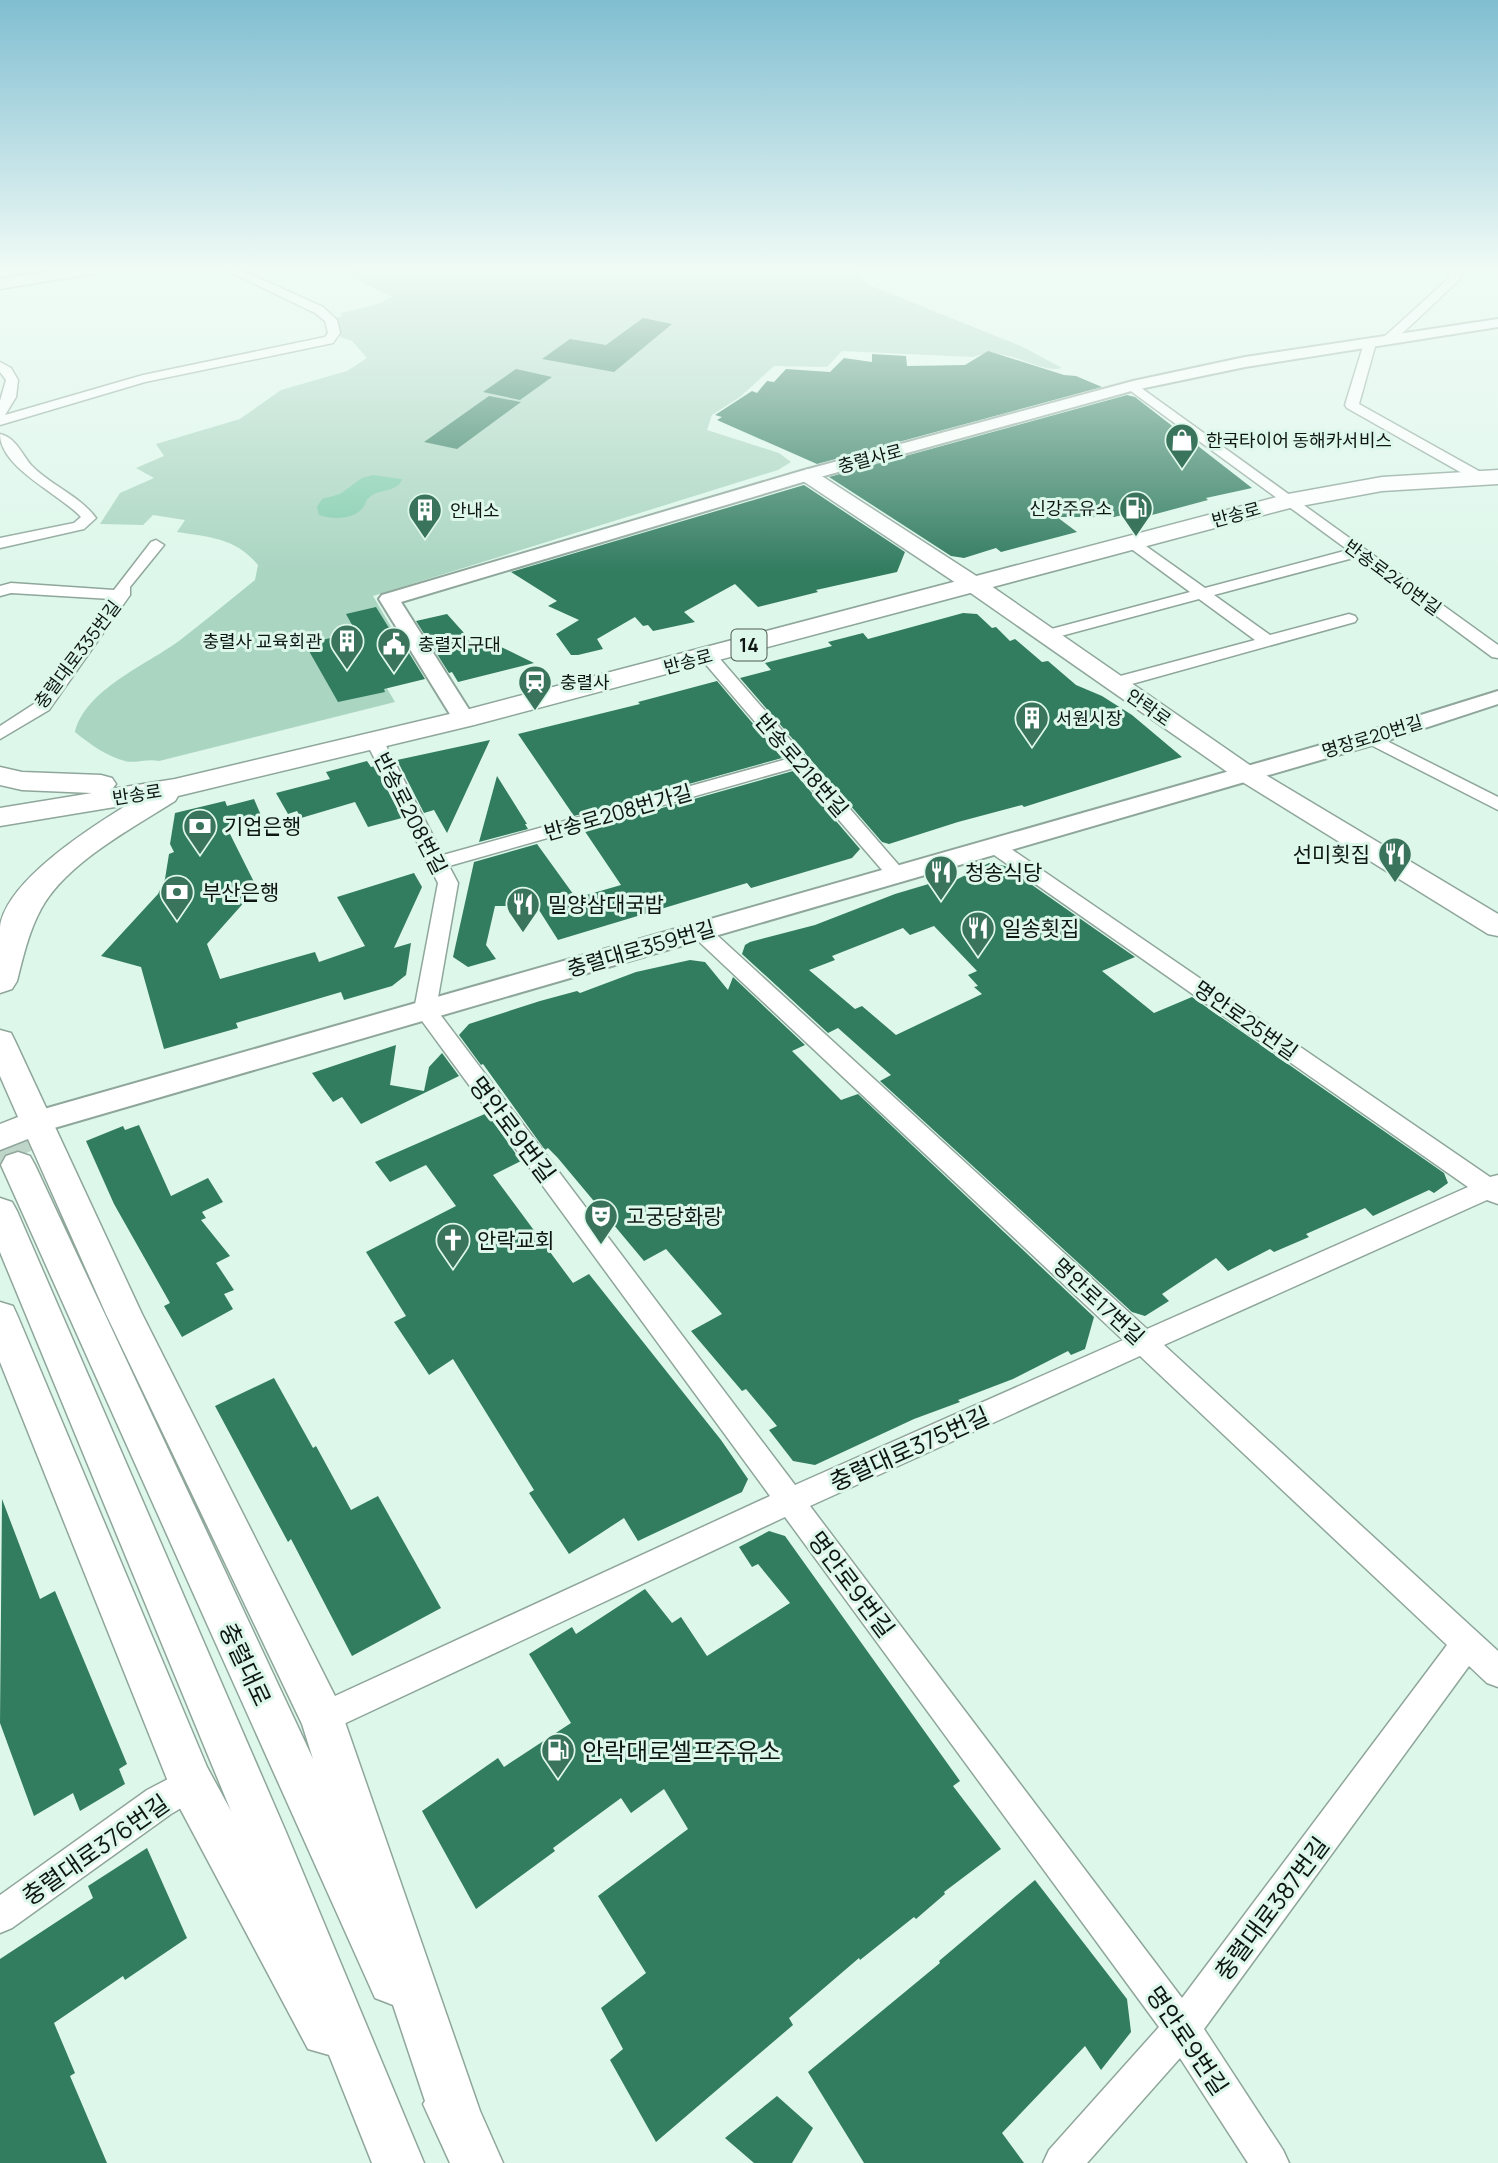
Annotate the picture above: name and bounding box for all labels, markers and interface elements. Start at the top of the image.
shop icon: 한국타이어 동해카서비스 [1163,421,1201,470]
place label: 한국타이어 동해카서비스 [1206,428,1392,452]
street label: 충렬사로 [835,438,905,478]
fuel station icon: 신강주유소 [1117,489,1155,538]
building icon: 안내소 [406,491,444,540]
place label: 신강주유소 [1029,496,1112,520]
street label: 반송로 [1209,496,1263,532]
place label: 안내소 [450,498,500,522]
street label: 반송로240번길 [1340,534,1446,620]
street label: 충렬대로335번길 [28,595,126,713]
building icon: 충렬사 교육회관 [328,622,366,671]
public building icon: 충렬지구대 [375,625,413,674]
place label: 충렬사 교육회관 [202,629,322,653]
road number: 14 [732,630,766,660]
place label: 충렬지구대 [418,632,501,656]
street label: 반송로 [661,643,715,679]
station icon: 충렬사 [516,663,554,712]
place label: 충렬사 [560,670,610,694]
street label: 안락로 [1122,683,1176,731]
building icon: 서원시장 [1013,699,1051,748]
place label: 서원시장 [1056,706,1122,730]
street label: 반송로218번길 [749,707,855,823]
street label: 명장로20번길 [1319,709,1425,763]
street label: 반송로208번길 [368,747,454,879]
street label: 반송로208번가길 [541,777,695,847]
street label: 반송로 [111,778,163,810]
bank icon: 기업은행 [181,807,219,856]
place label: 기업은행 [224,812,301,840]
restaurant icon: 선미횟집 [1376,835,1414,884]
place label: 선미횟집 [1293,840,1370,868]
restaurant icon: 청송식당 [922,853,960,902]
place label: 청송식당 [965,858,1042,886]
bank icon: 부산은행 [158,873,196,922]
place label: 부산은행 [202,878,279,906]
restaurant icon: 밀양삼대국밥 [504,885,542,934]
place label: 밀양삼대국밥 [548,890,664,918]
restaurant icon: 일송횟집 [959,909,997,958]
street label: 충렬대로359번길 [564,913,718,983]
place label: 일송횟집 [1002,914,1079,942]
street label: 명안로25번길 [1189,974,1303,1066]
street label: 명안로9번길 [462,1069,564,1189]
theatre icon: 고궁당화랑 [582,1197,620,1246]
place label: 고궁당화랑 [626,1202,723,1230]
church icon: 안락교회 [434,1221,472,1270]
place label: 안락교회 [477,1226,554,1254]
street label: 명안로17번길 [1047,1251,1151,1351]
street label: 충렬대로375번길 [824,1398,994,1498]
street label: 명안로9번길 [801,1524,903,1644]
street label: 충렬대로 [212,1617,280,1711]
fuel station icon: 안락대로셀프주유소 [539,1731,577,1780]
place label: 안락대로셀프주유소 [582,1734,781,1767]
street label: 충렬대로376번길 [15,1786,175,1912]
street label: 충렬대로387번길 [1206,1829,1336,1987]
street label: 명안로9번길 [1139,1979,1237,2101]

